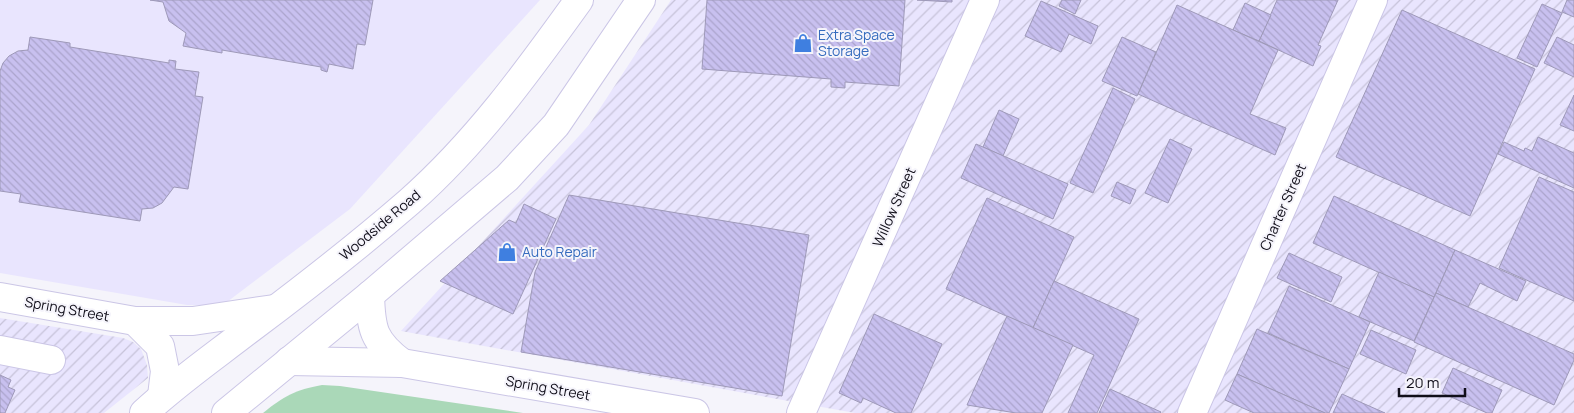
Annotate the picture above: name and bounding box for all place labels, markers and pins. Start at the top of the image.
place label: Extra Space Storage [818,25,895,60]
shop icon: Extra Space Storage [792,32,814,54]
shop icon: Auto Repair [496,241,518,263]
place label: Auto Repair [522,242,597,261]

